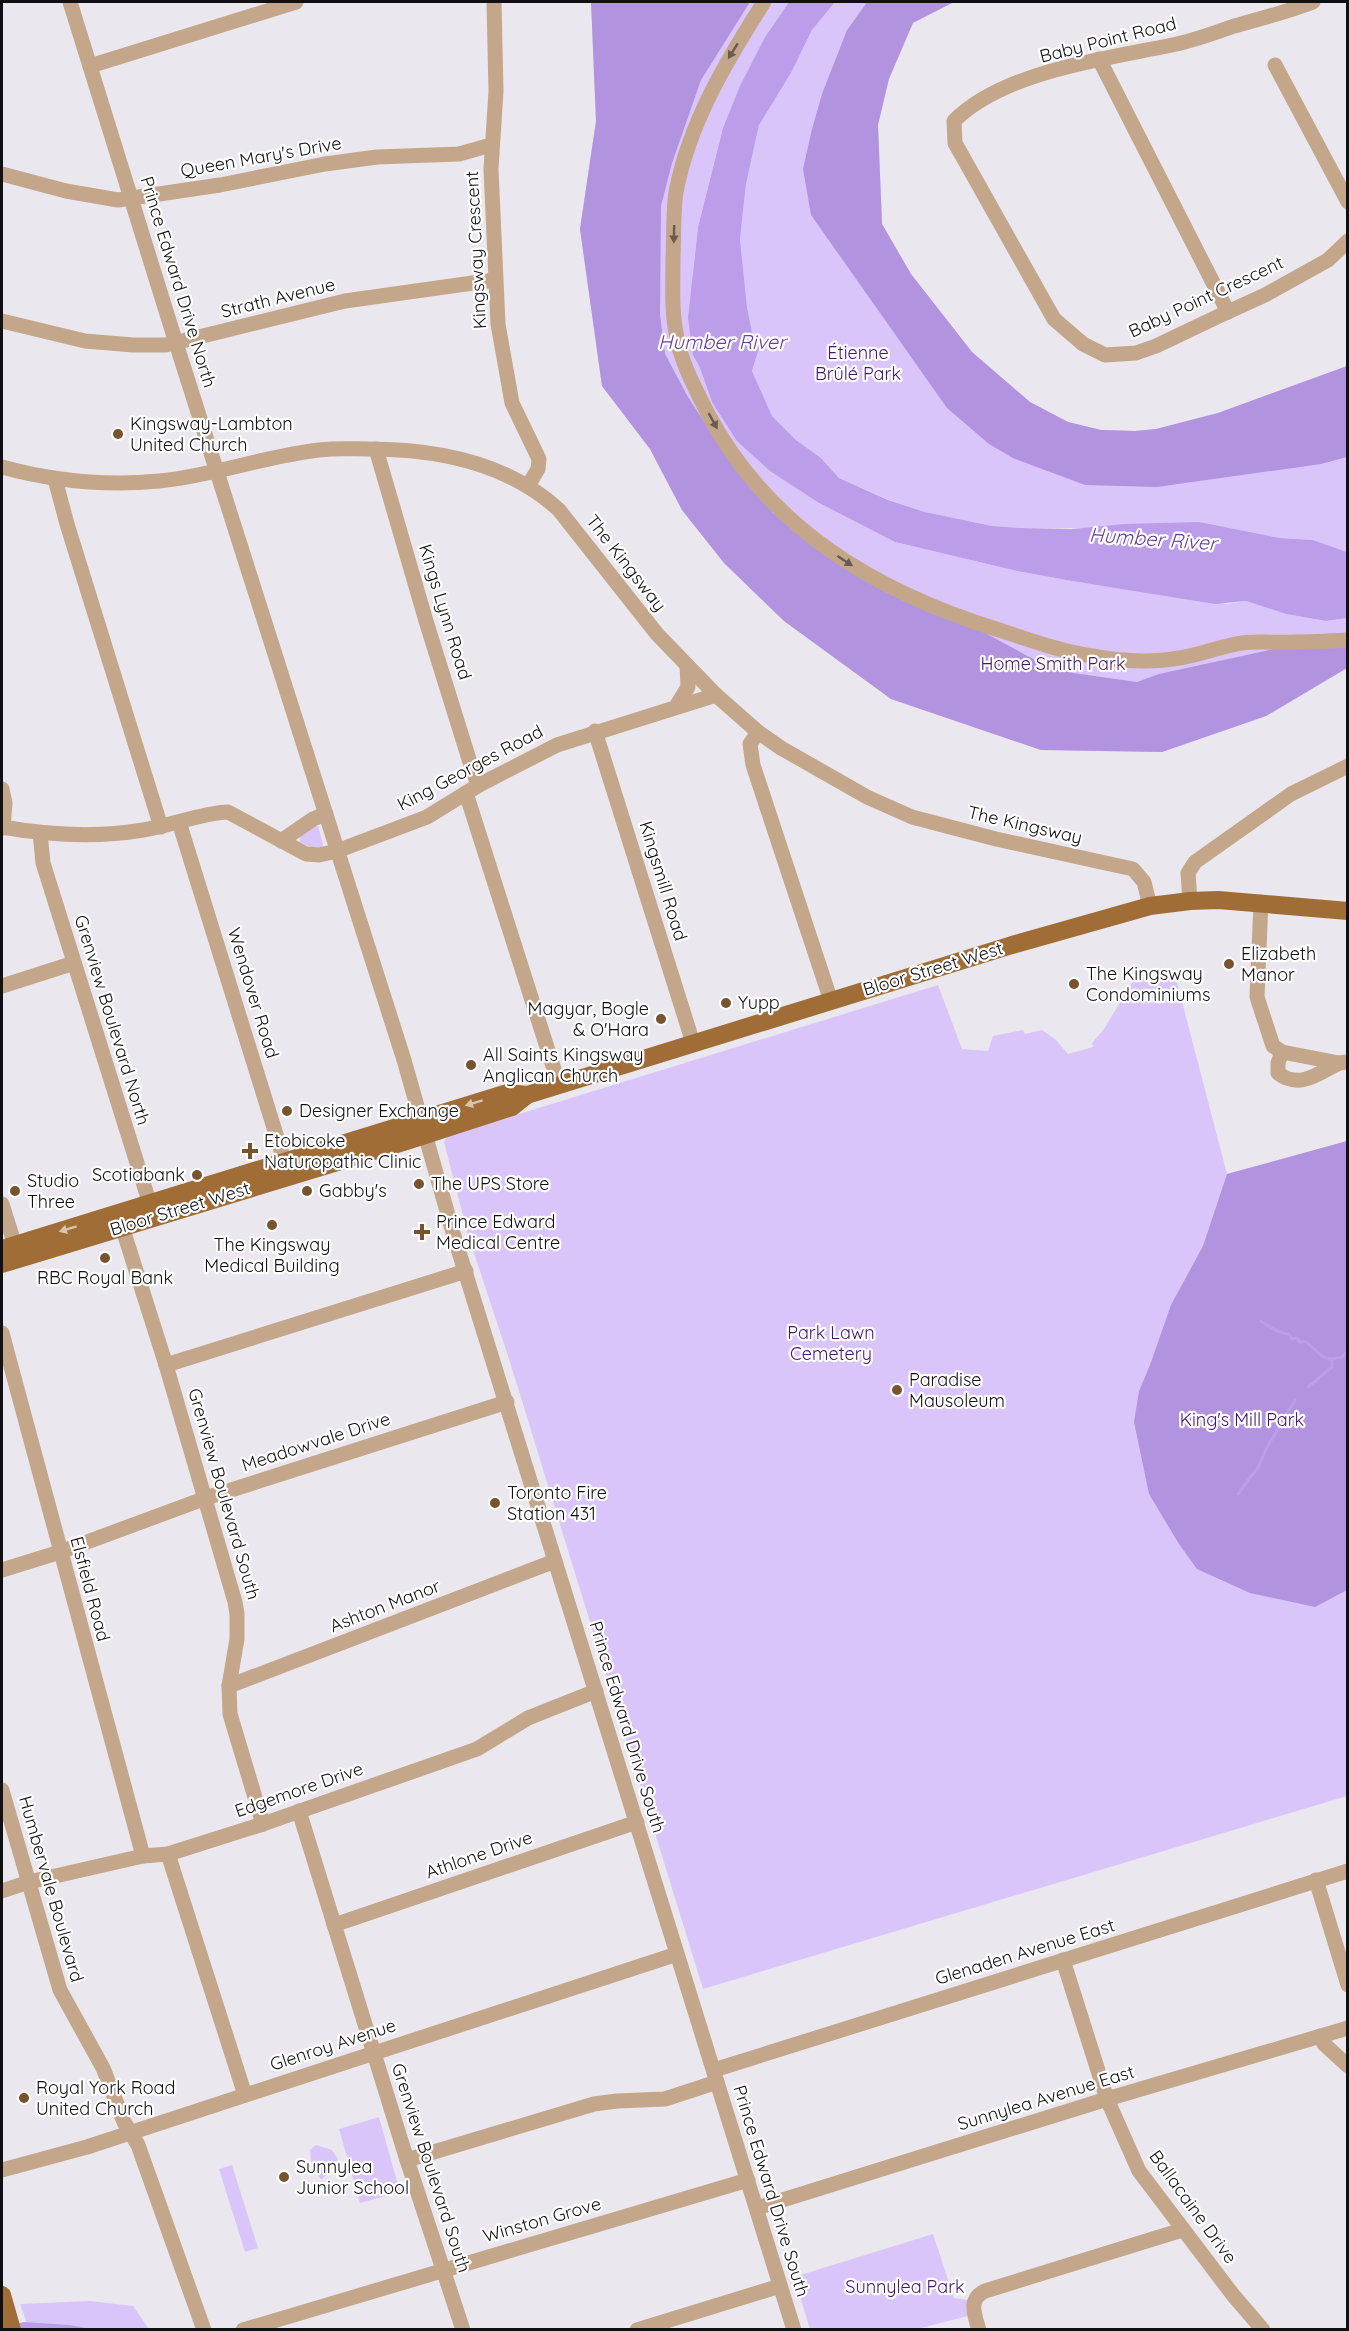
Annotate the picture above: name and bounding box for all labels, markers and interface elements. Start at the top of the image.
street label: Baby Point Road [1037,11,1179,68]
one-way arrow [727,43,738,59]
street label: Queen Mary's Drive [179,131,343,182]
street label: Kingsway Crescent [460,170,491,330]
street label: Prince Edward Drive North [135,173,222,390]
one-way arrow [669,225,678,244]
street label: Baby Point Crescent [1125,251,1287,343]
street label: Strath Avenue [219,272,337,323]
water label: Humber River [658,329,788,354]
park label: Étienne Brûlé Park [815,341,901,385]
place label: Kingsway-Lambton United Church [130,412,293,456]
one-way arrow [708,413,718,430]
marker: Kingsway-Lambton United Church [111,427,125,441]
street label: The Kingsway [581,510,671,616]
water label: Humber River [1088,522,1220,556]
street label: Kings Lynn Road [414,541,477,682]
one-way arrow [837,556,853,567]
park label: Home Smith Park [980,652,1126,675]
street label: King Georges Road [393,719,547,816]
street label: The Kingsway [966,800,1085,849]
street label: Kingsmill Road [634,818,693,944]
street label: Grenview Boulevard North [70,912,155,1128]
street label: Wendover Road [223,925,284,1061]
street label: Bloor Street West [860,936,1006,1001]
place label: Elizabeth Manor [1241,942,1316,986]
marker: Elizabeth Manor [1222,957,1236,971]
place label: The Kingsway Condominiums [1086,962,1210,1006]
marker: The Kingsway Condominiums [1067,977,1081,991]
place label: Yupp [738,991,780,1014]
marker: Yupp [719,996,733,1010]
place label: Magyar, Bogle & O'Hara [528,997,649,1041]
marker: Magyar, Bogle & O'Hara [654,1012,668,1026]
place label: All Saints Kingsway Anglican Church [483,1043,644,1087]
marker: All Saints Kingsway Anglican Church [464,1058,478,1072]
place label: Designer Exchange [299,1099,459,1122]
one-way arrow [465,1099,483,1108]
marker: Designer Exchange [280,1104,294,1118]
place label: Etobicoke Naturopathic Clinic [264,1129,421,1173]
marker: Etobicoke Naturopathic Clinic [241,1142,259,1160]
place label: Scotiabank [92,1163,185,1186]
marker: Scotiabank [190,1168,204,1182]
place label: Studio Three [27,1169,79,1213]
place label: The UPS Store [431,1172,549,1195]
street label: Bloor Street West [107,1176,253,1241]
marker: The UPS Store [412,1177,426,1191]
place label: Gabby's [319,1179,387,1202]
marker: Studio Three [8,1184,22,1198]
marker: Gabby's [300,1184,314,1198]
place label: Prince Edward Medical Centre [436,1210,560,1254]
marker: The Kingsway Medical Building [265,1218,279,1232]
marker: Prince Edward Medical Centre [413,1223,431,1241]
one-way arrow [59,1225,77,1234]
place label: The Kingsway Medical Building [204,1233,340,1277]
marker: RBC Royal Bank [98,1251,112,1265]
place label: RBC Royal Bank [37,1266,173,1289]
park label: Park Lawn Cemetery [787,1321,875,1365]
place label: Paradise Mausoleum [909,1368,1005,1412]
marker: Paradise Mausoleum [890,1383,904,1397]
street label: Grenview Boulevard South [183,1386,266,1602]
street label: Meadowvale Drive [239,1407,393,1476]
park label: King's Mill Park [1180,1408,1304,1431]
place label: Toronto Fire Station 431 [507,1481,607,1525]
marker: Toronto Fire Station 431 [488,1496,502,1510]
street label: Elsfield Road [65,1534,116,1644]
street label: Ashton Manor [326,1574,443,1637]
street label: Prince Edward Drive South [584,1618,671,1835]
street label: Edgemore Drive [232,1757,366,1822]
street label: Humbervale Boulevard [14,1793,89,1985]
street label: Athlone Drive [422,1825,535,1884]
street label: Glenaden Avenue East [932,1913,1117,1990]
street label: Glenroy Avenue [267,2013,399,2076]
street label: Grenview Boulevard South [387,2060,476,2275]
street label: Sunnylea Avenue East [955,2060,1137,2135]
place label: Royal York Road United Church [36,2076,175,2120]
street label: Prince Edward Drive South [728,2082,815,2299]
marker: Royal York Road United Church [17,2091,31,2105]
street label: Ballacaine Drive [1145,2145,1242,2268]
place label: Sunnylea Junior School [296,2155,409,2199]
marker: Sunnylea Junior School [277,2170,291,2184]
street label: Winston Grove [480,2192,604,2247]
park label: Sunnylea Park [845,2275,965,2298]

